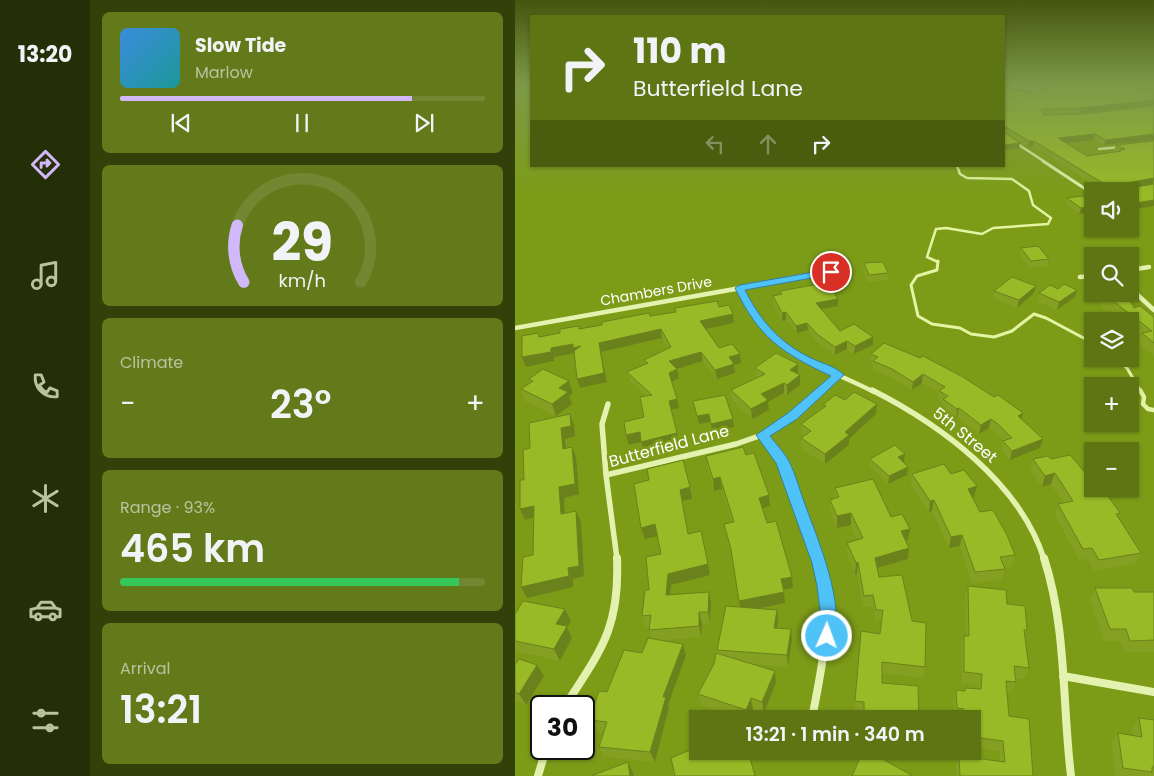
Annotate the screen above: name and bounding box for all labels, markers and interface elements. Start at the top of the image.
text: 110 m [633,26,727,75]
text: Slow Tide [195,32,286,59]
icon: right [550,35,615,100]
text: 13:20 [18,39,72,70]
text: Marlow [195,61,253,84]
text: Butterfield Lane [633,73,803,104]
icon: previous [167,109,195,137]
icon: pause [288,109,316,137]
icon: next [410,109,438,137]
icon: left [701,130,729,158]
icon: ahead [754,130,782,158]
icon: right [807,130,835,158]
icon: directions [28,147,63,182]
map controls [1084,182,1139,497]
button: sound [1084,182,1139,237]
text: 29 [272,206,333,279]
button: search [1084,247,1139,302]
pin [810,251,852,293]
icon: music [28,258,63,293]
icon: arrive [817,258,845,286]
text: km/h [279,268,326,293]
street label: Chambers Drive [599,271,714,311]
button: layers [1084,312,1139,367]
text: Climate [120,351,183,374]
icon: phone [28,369,63,404]
button: + [1084,377,1139,432]
text: 23° [270,378,331,431]
text: − [120,384,135,423]
text: + [466,384,485,423]
street label: 5th Street [928,402,1002,468]
street label: Butterfield Lane [606,419,732,473]
button: − [1084,442,1139,497]
icon: climate [28,481,63,516]
text: Range · 93% [120,496,215,519]
text: 465 km [120,522,265,575]
icon: car [28,592,63,627]
position arrow [800,609,852,661]
text: Arrival [120,657,170,680]
text: 13:21 [120,683,202,736]
speed limit sign: 30 [530,695,595,760]
icon: filters [28,703,63,738]
text: 13:21 · 1 min · 340 m [745,721,925,748]

